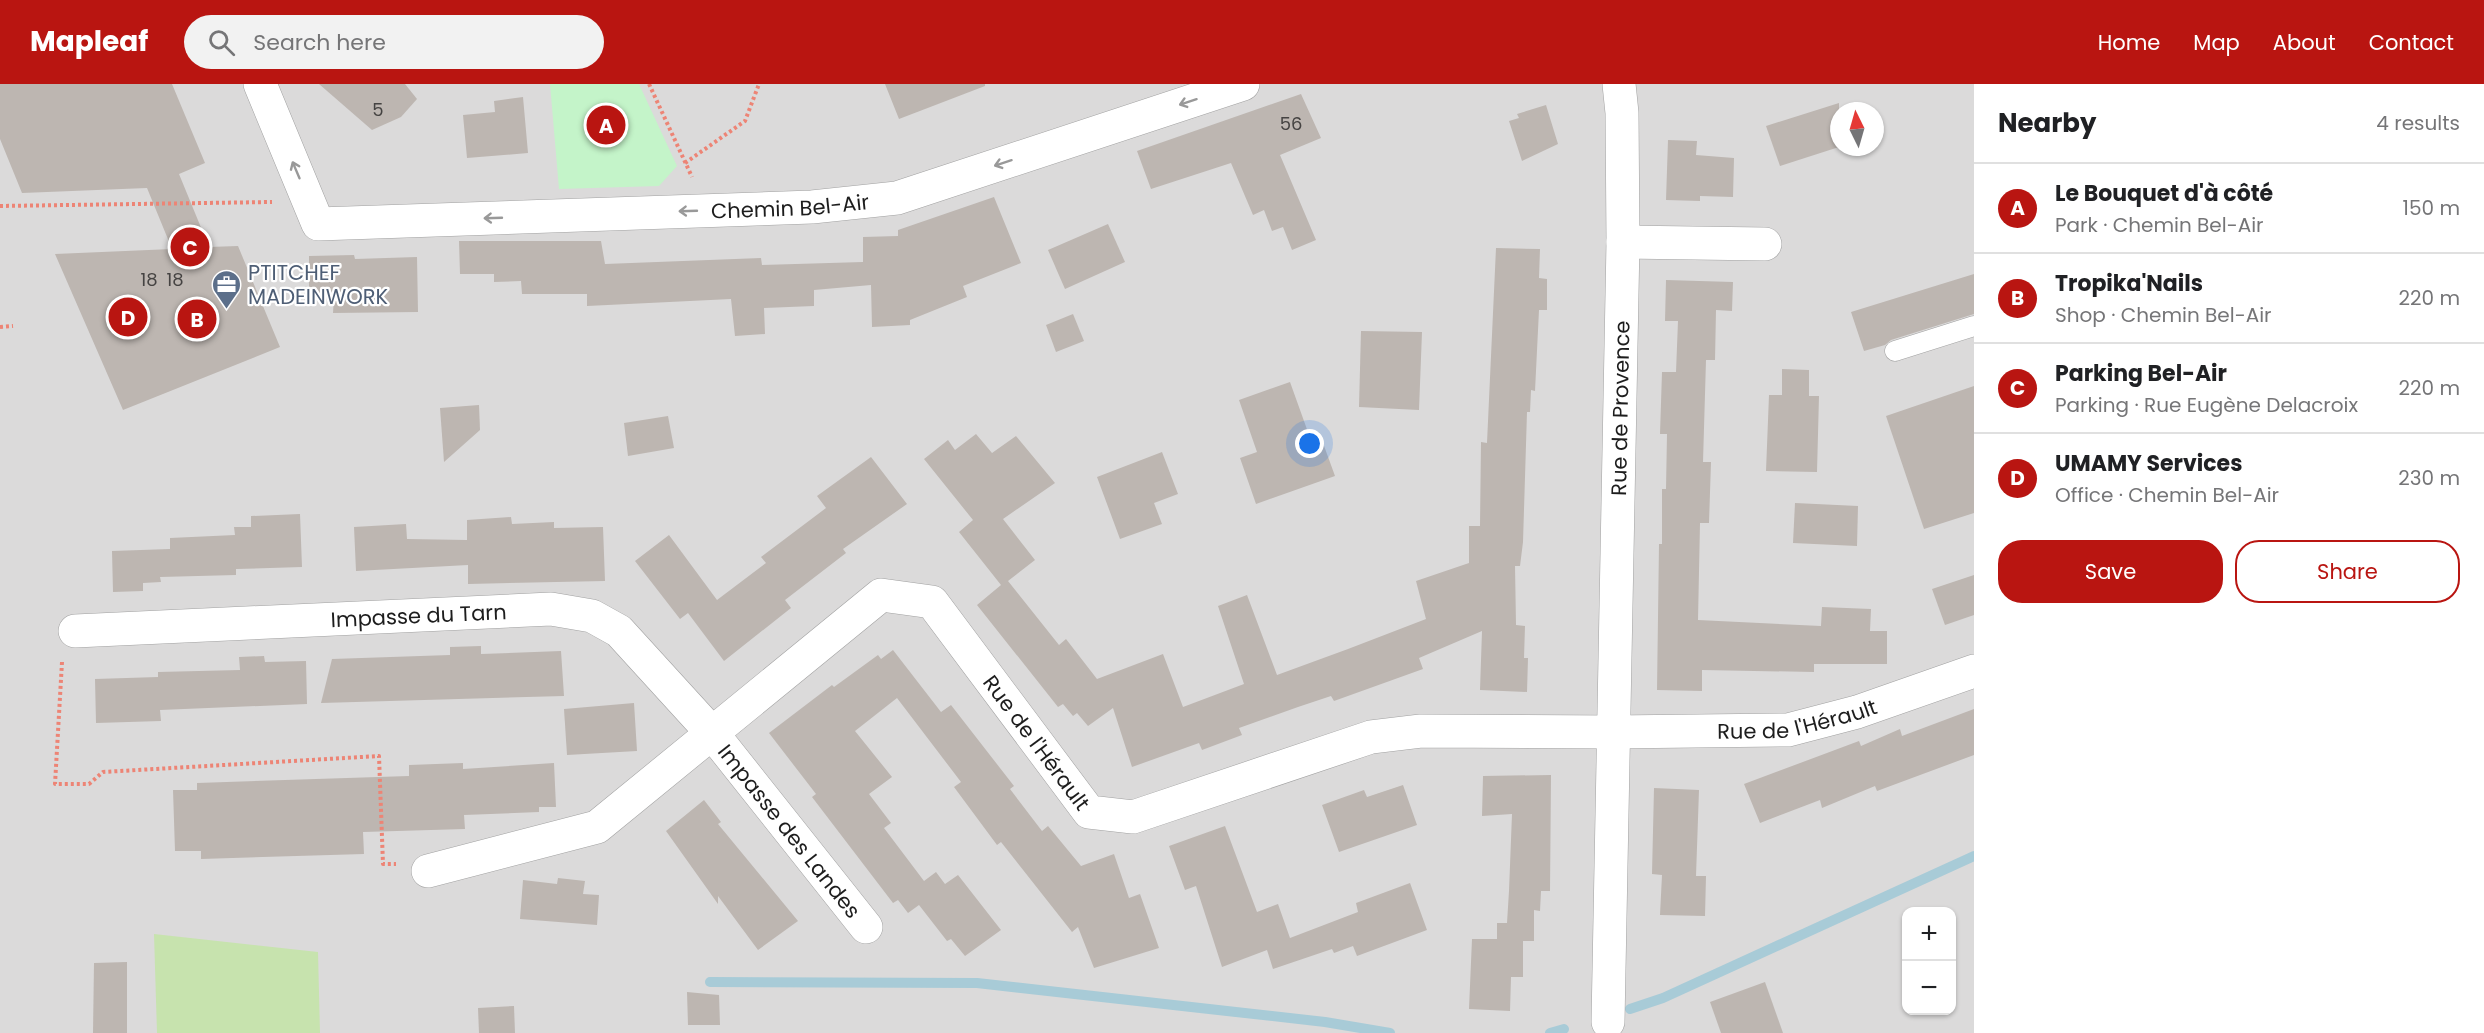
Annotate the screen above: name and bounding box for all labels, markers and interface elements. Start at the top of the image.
search box [184,15,604,69]
text: Mapleaf [30,22,148,61]
icon: search [205,26,238,59]
text: Search here [253,27,386,58]
text: Home [2098,28,2160,57]
text: Map [2193,28,2240,57]
text: About [2273,28,2336,57]
text: Contact [2369,28,2454,57]
house number: 5 [372,97,384,122]
one-way arrow [1179,98,1198,109]
pin: A [586,102,626,147]
north arrow [1830,102,1884,156]
text: Nearby [1998,105,2096,141]
text: 4 results [2376,109,2460,137]
house number: 56 [1280,111,1302,136]
one-way arrow [994,159,1013,170]
one-way arrow [290,161,301,180]
text: Le Bouquet d'à côté [2055,178,2273,209]
street label: Chemin Bel-Air [711,187,871,225]
text: A [2010,194,2025,222]
text: 150 m [2403,194,2460,222]
one-way arrow [678,205,698,217]
text: Park · Chemin Bel-Air [2055,211,2264,239]
one-way arrow [483,212,503,223]
pin: C [170,224,210,270]
place label: PTITCHEF MADEINWORK [248,258,389,311]
house number: 18 [140,267,158,292]
house number: 18 [166,267,184,292]
office icon: PTITCHEF MADEINWORK [211,268,243,310]
text: Tropika'Nails [2055,268,2203,299]
text: B [2011,284,2024,312]
text: 220 m [2399,284,2460,312]
pin: D [108,294,148,340]
pin: B [178,296,216,342]
text: Shop · Chemin Bel-Air [2055,301,2272,329]
street label: Rue de Provence [1604,320,1636,496]
text: Parking Bel-Air [2055,358,2227,389]
text: C [2010,374,2025,402]
text: 220 m [2399,374,2460,402]
text: Parking · Rue Eugène Delacroix [2055,391,2358,419]
your location [1295,429,1324,458]
text: UMAMY Services [2055,448,2242,479]
text: D [2010,464,2025,492]
text: 230 m [2398,464,2460,492]
text: Office · Chemin Bel-Air [2055,481,2279,509]
button: Save [1998,540,2223,603]
button: Share [2235,540,2460,603]
street label: Impasse du Tarn [330,597,507,634]
street label: Rue de l'Hérault [977,669,1097,816]
street label: Rue de l'Hérault [1717,692,1881,745]
street label: Impasse des Landes [712,738,868,924]
map controls [1902,907,1956,1015]
button: + [1902,907,1956,961]
button: − [1902,961,1956,1015]

